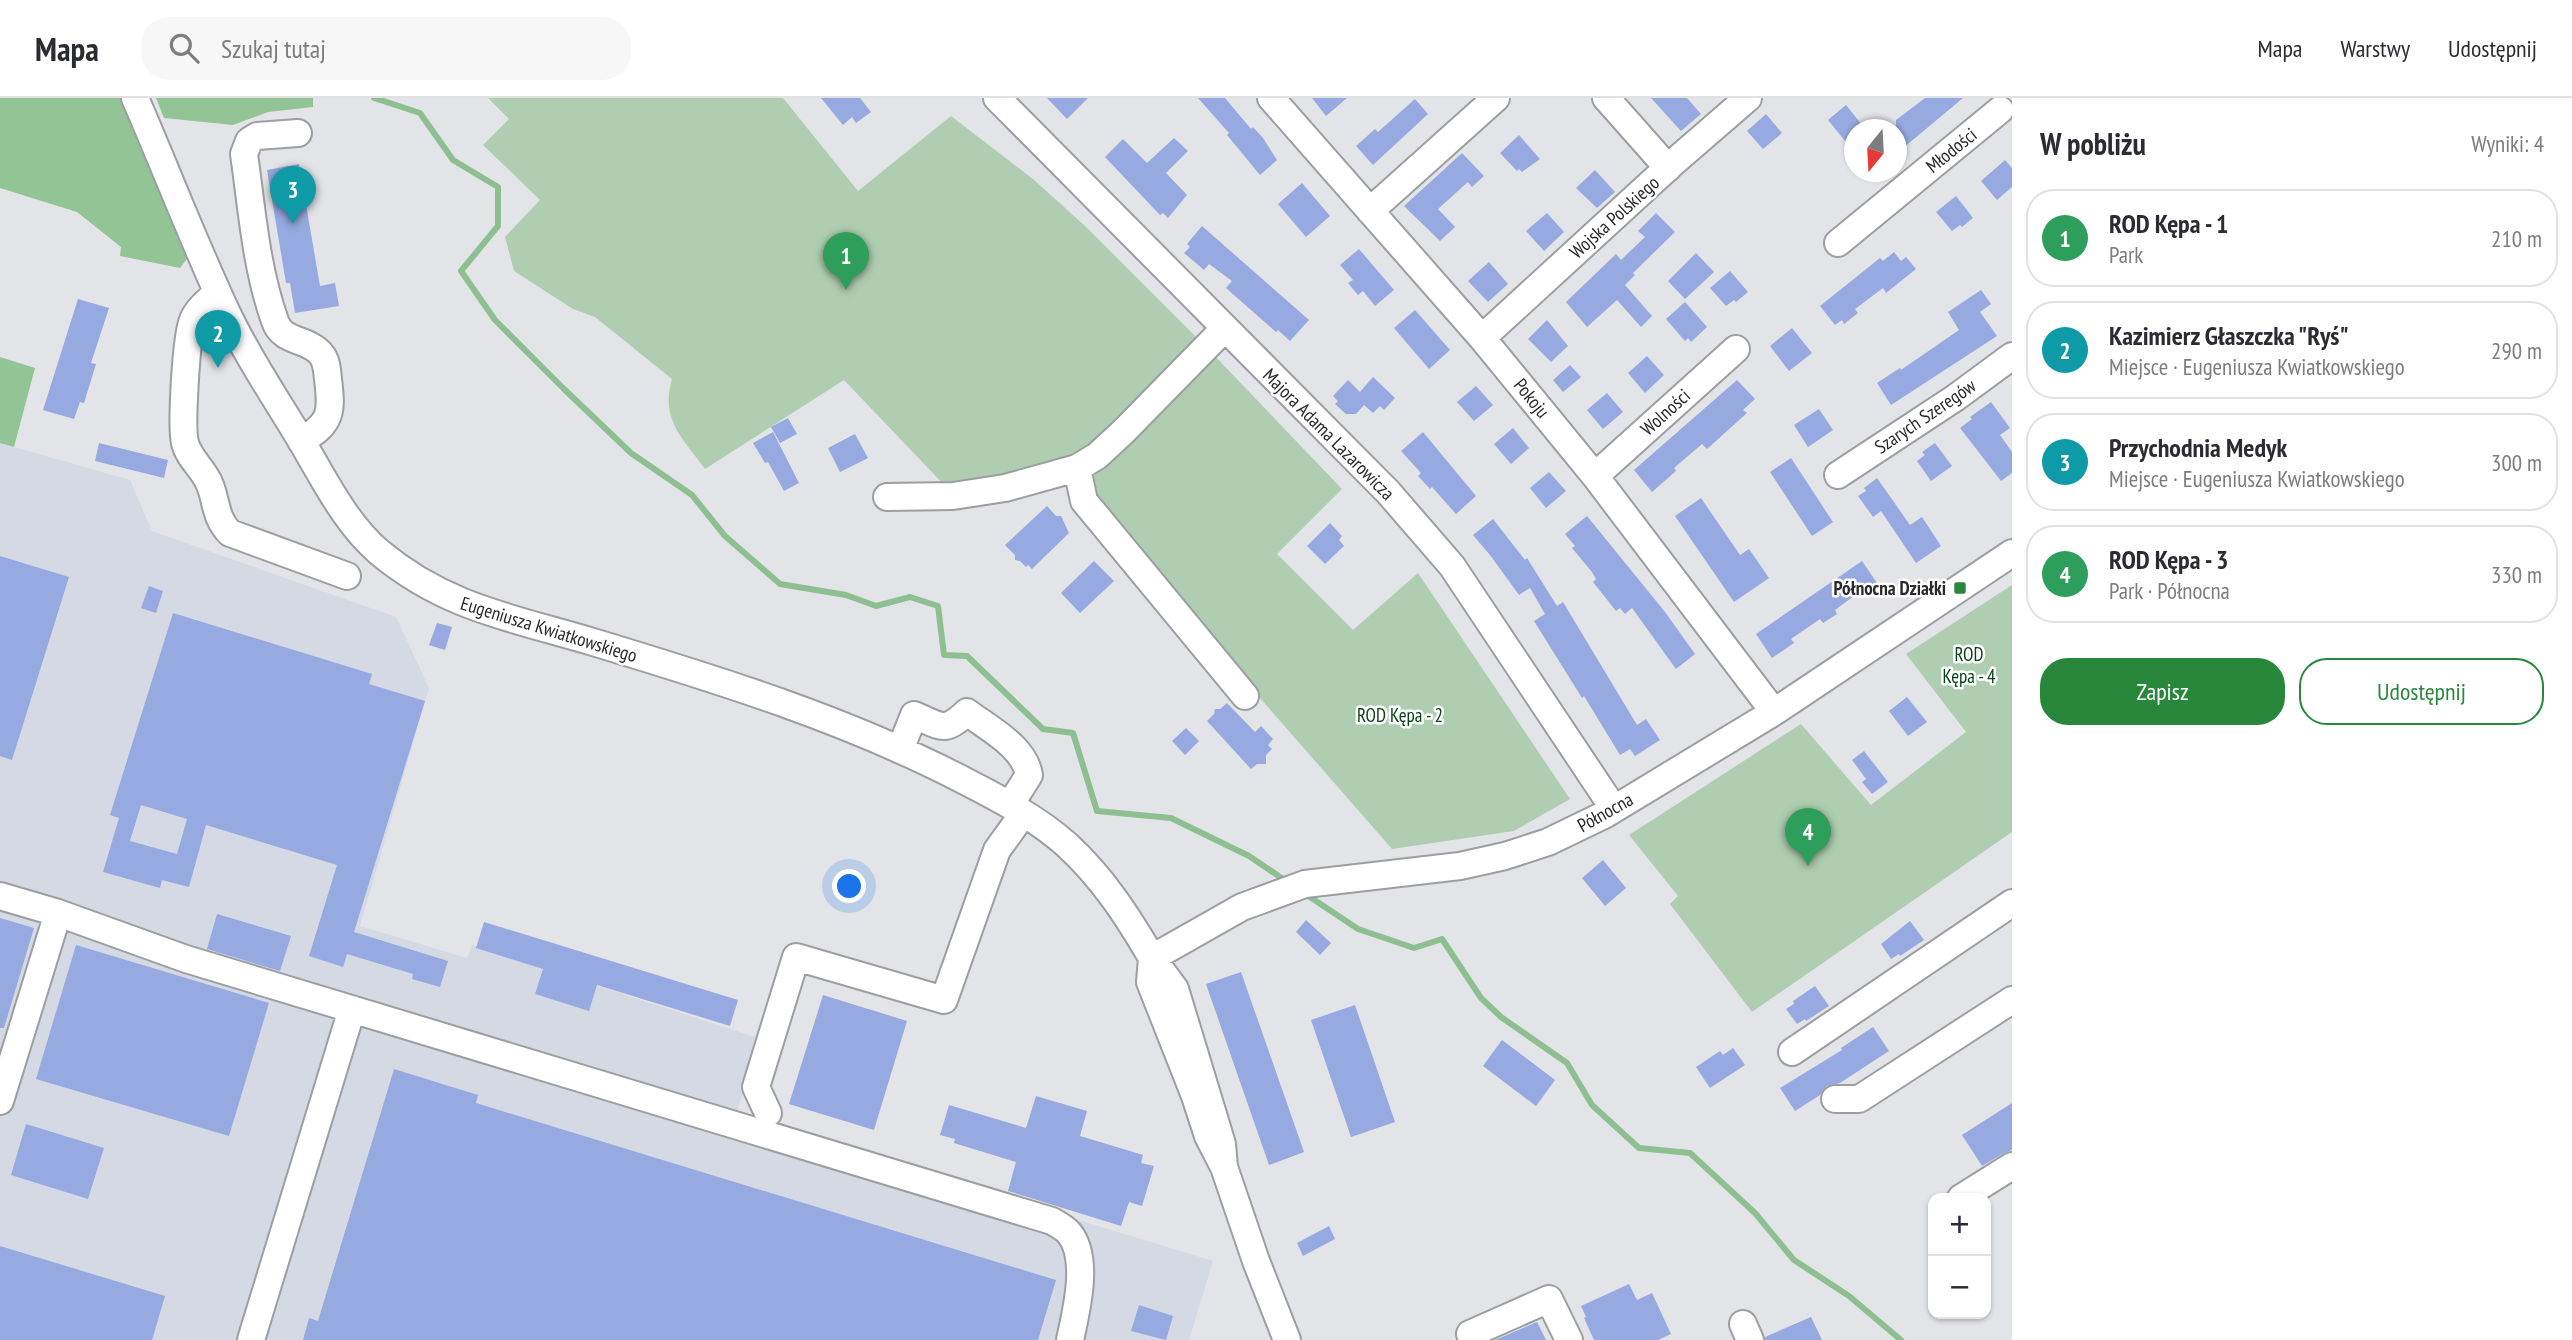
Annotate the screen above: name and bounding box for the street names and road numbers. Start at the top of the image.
street label: Młodości [1921,122,1981,178]
street label: Wojska Polskiego [1564,170,1664,264]
street label: Majora Adama Lazarowicza [1258,363,1400,505]
street label: Pokoju [1509,373,1555,423]
street label: Szarych Szeregów [1870,373,1981,459]
street label: Wolności [1635,383,1695,441]
street label: Eugeniusza Kwiatkowskiego [458,591,640,667]
street label: Północna [1573,787,1637,837]

